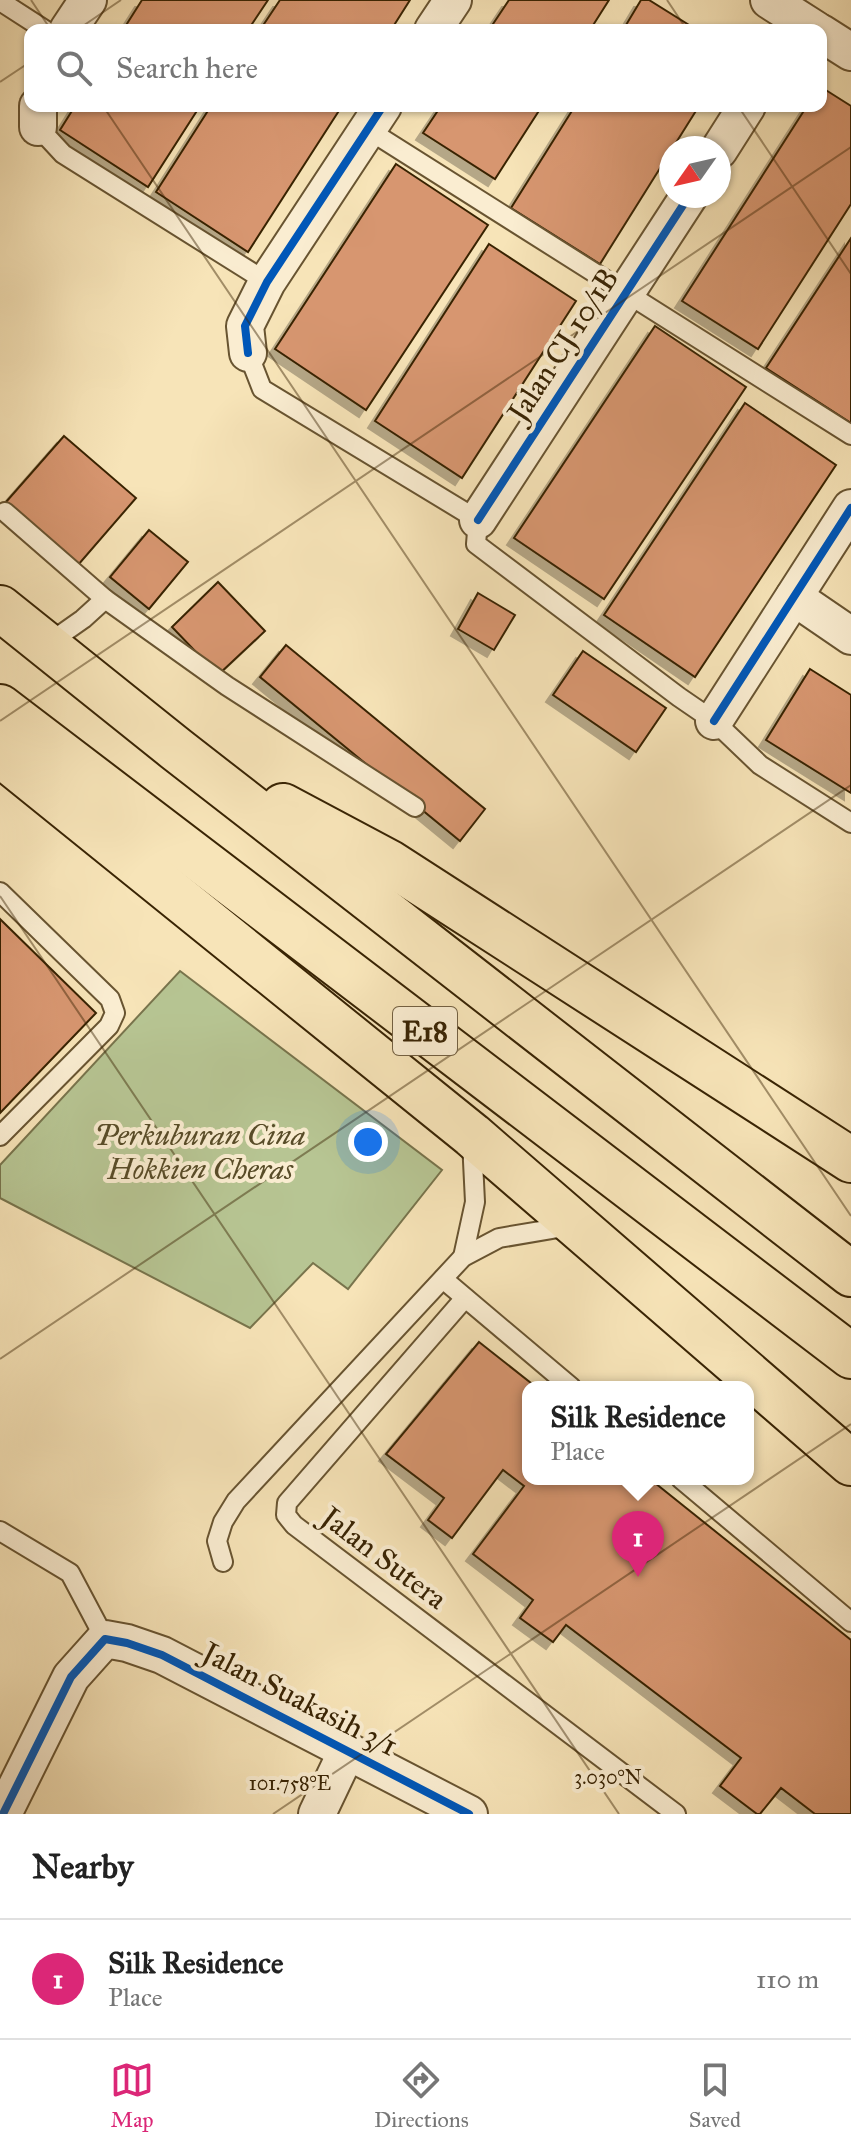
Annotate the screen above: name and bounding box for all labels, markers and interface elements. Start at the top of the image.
search box [24,24,827,112]
icon: search [52,46,96,90]
text: Search here [116,50,258,86]
north arrow [659,136,731,208]
street label: Jalan CJ 10/1B [498,262,626,431]
road number: E18 [393,1007,457,1055]
park label: Perkuburan Cina Hokkien Cheras [94,1117,306,1187]
your location [348,1122,388,1162]
popup [522,1381,754,1485]
text: Silk Residence [550,1399,726,1435]
text: Place [550,1435,605,1467]
street label: Jalan Sutera [312,1497,454,1617]
pin: 1 [612,1511,664,1577]
street label: Jalan Suakasih 3/1 [194,1633,404,1764]
text: 3.030°N [574,1765,642,1789]
text: 101.758°E [249,1771,331,1795]
text: Nearby [32,1846,134,1887]
text: Silk Residence [108,1945,283,1981]
text: 1 [53,1963,63,1995]
text: 110 m [756,1963,819,1995]
text: Place [108,1981,163,2013]
tab: Map [110,2058,154,2133]
tab: Directions [374,2058,469,2133]
tab: Saved [689,2058,741,2133]

